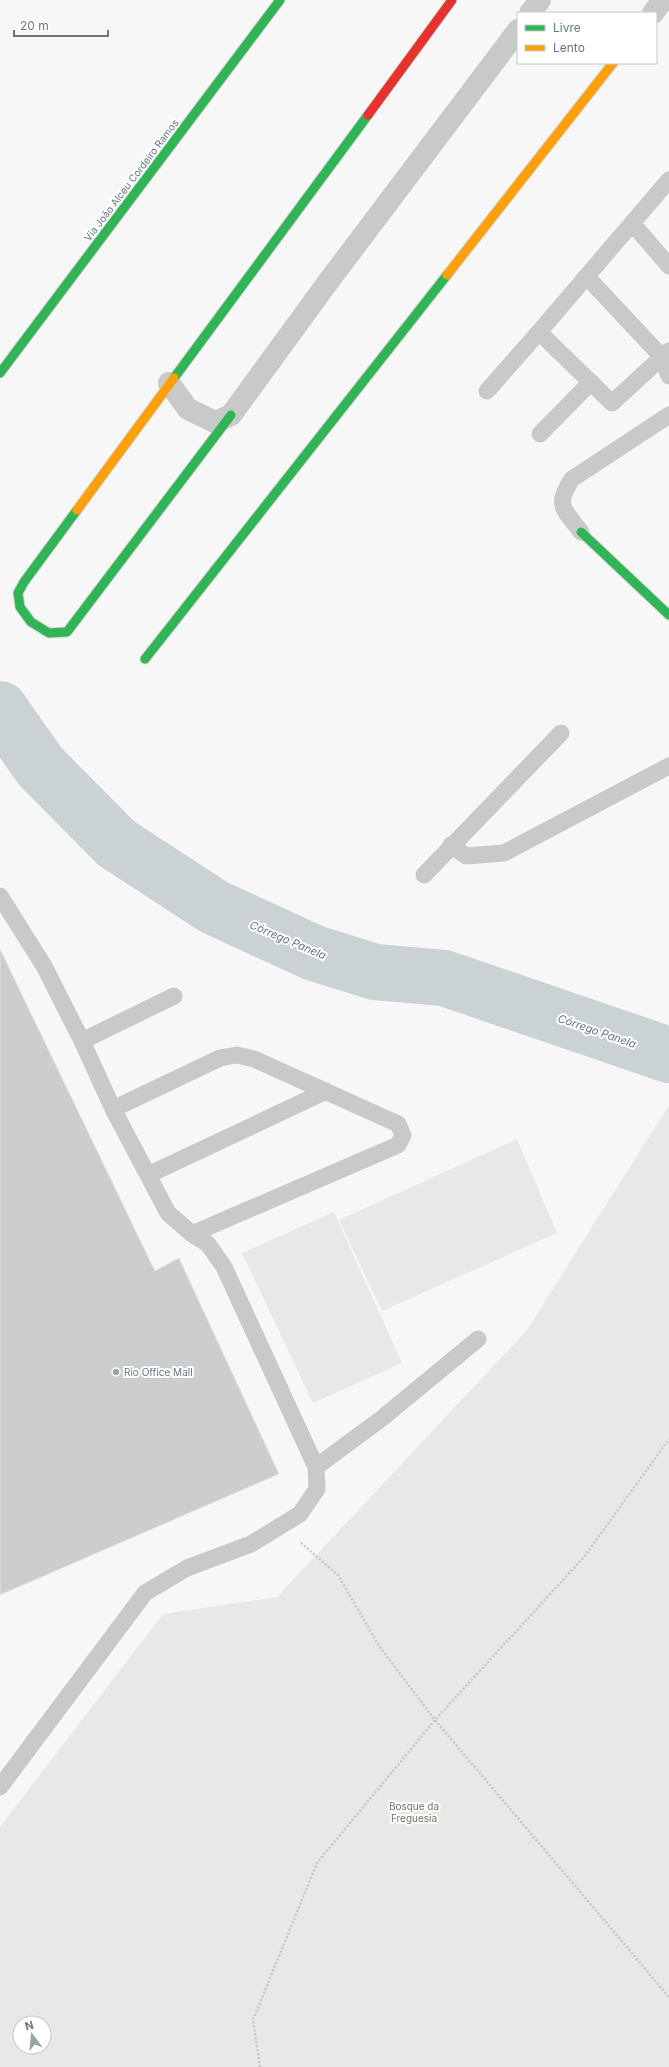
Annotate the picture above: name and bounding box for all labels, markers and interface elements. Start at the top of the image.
scale bar [14,12,108,38]
legend [517,12,657,64]
text: 20 m [20,18,49,33]
text: Livre [553,20,581,35]
text: Lento [553,40,585,55]
street label: Via João Alceu Cordeiro Ramos [81,117,181,243]
water label: Córrego Panela [248,918,329,962]
water label: Córrego Panela [556,1011,638,1051]
place label: Rio Office Mall [124,1366,193,1378]
marker: Rio Office Mall [111,1367,121,1377]
park label: Bosque da Freguesia [389,1800,439,1824]
north arrow [12,2015,52,2055]
text: N [23,2018,35,2033]

